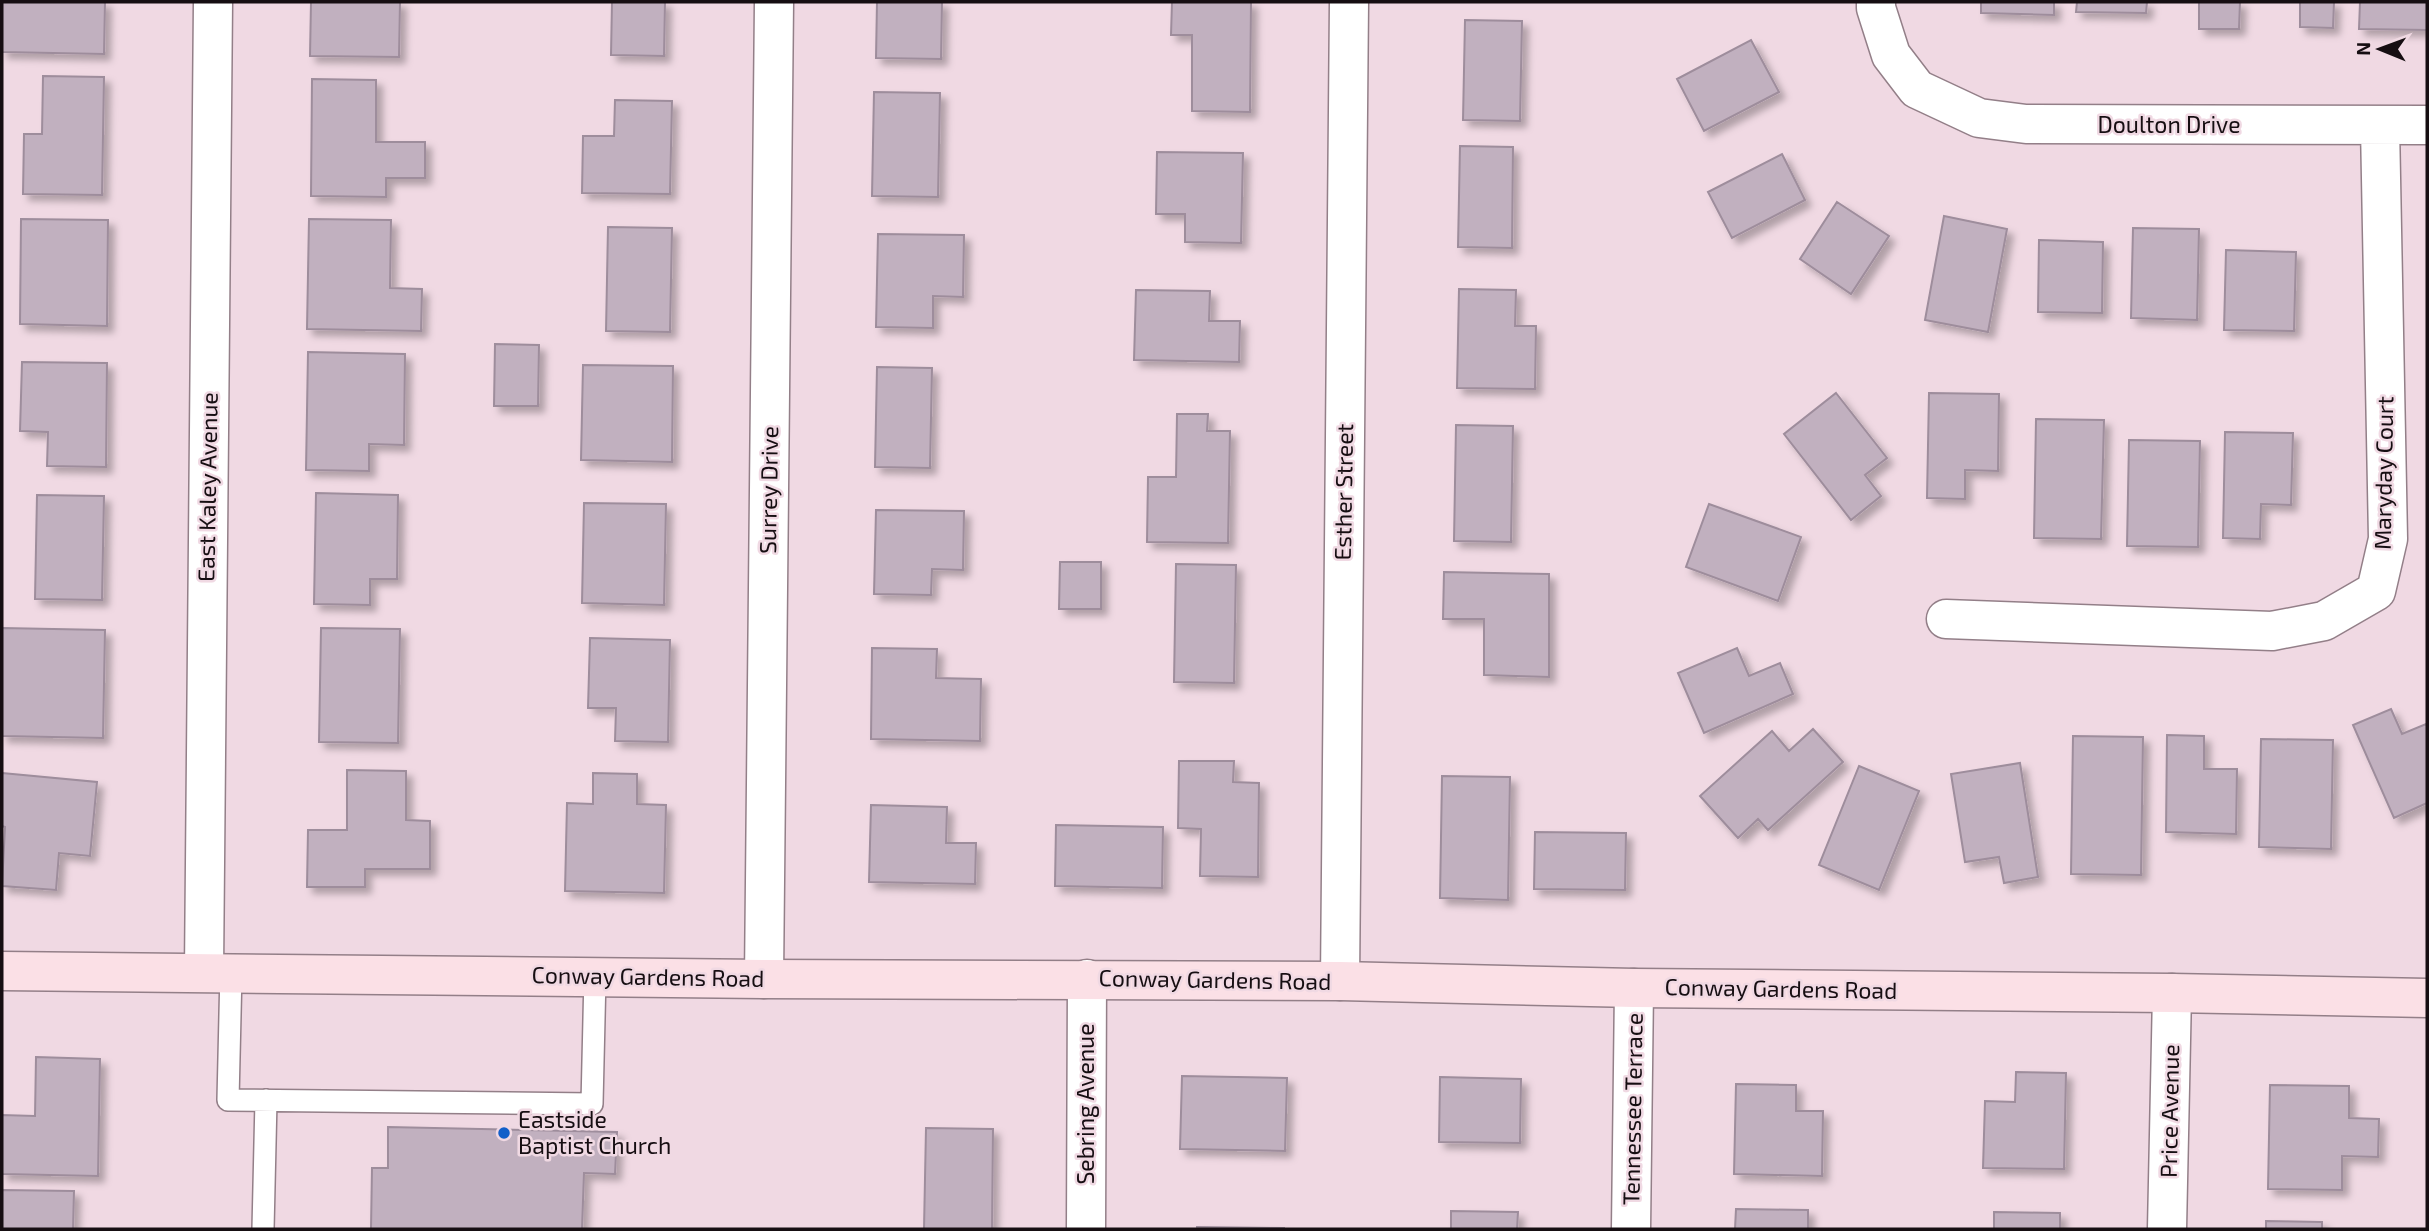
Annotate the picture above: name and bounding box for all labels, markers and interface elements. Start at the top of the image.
north arrow [2345,14,2415,84]
text: N [2351,42,2374,56]
street label: Doulton Drive [2097,110,2241,138]
street label: East Kaley Avenue [191,392,223,582]
street label: Maryday Court [2368,396,2398,550]
street label: Esther Street [1328,423,1358,561]
street label: Surrey Drive [753,426,783,554]
street label: Conway Gardens Road [532,960,765,992]
street label: Conway Gardens Road [1099,963,1332,995]
street label: Conway Gardens Road [1665,972,1898,1004]
street label: Tennessee Terrace [1616,1012,1648,1205]
street label: Sebring Avenue [1071,1023,1099,1185]
street label: Price Avenue [2154,1044,2184,1178]
place label: Eastside Baptist Church [518,1105,671,1159]
marker: Eastside Baptist Church [496,1125,512,1141]

